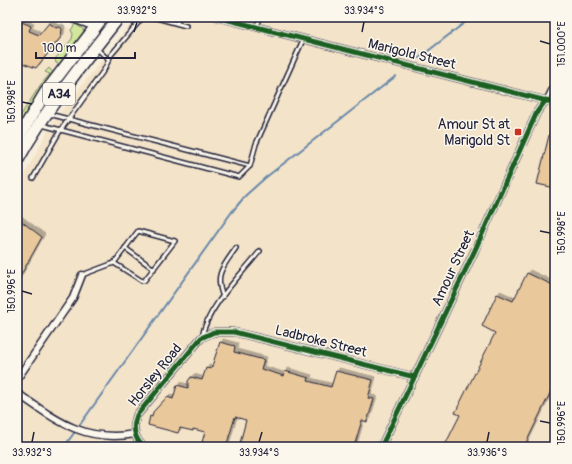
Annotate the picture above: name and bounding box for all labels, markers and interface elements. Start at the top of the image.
text: 33.932°S [117,5,157,17]
text: 33.934°S [344,5,384,17]
text: 151.000°E [556,21,568,67]
scale bar [36,34,135,60]
street label: Marigold Street [366,35,458,73]
text: 100 m [42,41,77,56]
text: 150.998°E [6,80,18,124]
road number: A34 [43,83,75,105]
place label: Amour St at Marigold St [438,116,510,149]
marker: Amour St at Marigold St [513,127,523,137]
text: 150.998°E [556,211,568,255]
street label: Amour Street [428,227,478,309]
text: 150.996°E [6,269,18,313]
street label: Ladbroke Street [273,321,369,361]
street label: Horsley Road [125,340,186,410]
text: 150.996°E [556,401,568,445]
text: 33.932°S [12,447,52,459]
text: 33.934°S [239,447,279,459]
text: 33.936°S [467,447,507,459]

